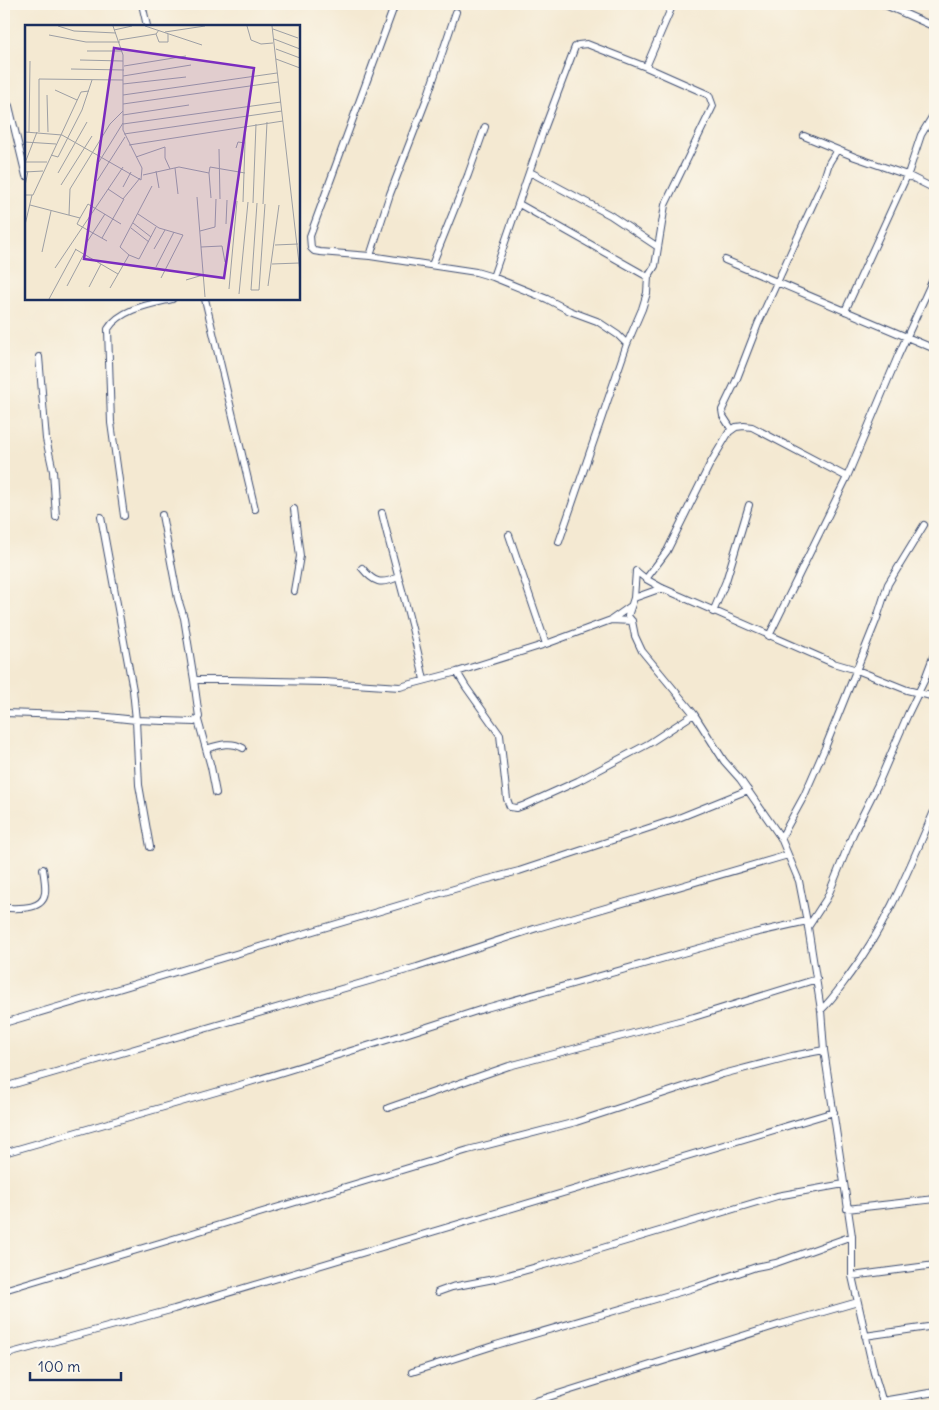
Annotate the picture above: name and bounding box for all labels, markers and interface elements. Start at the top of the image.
inset map [25,25,300,300]
scale bar [30,1350,121,1382]
text: 100 m [38,1357,80,1376]

